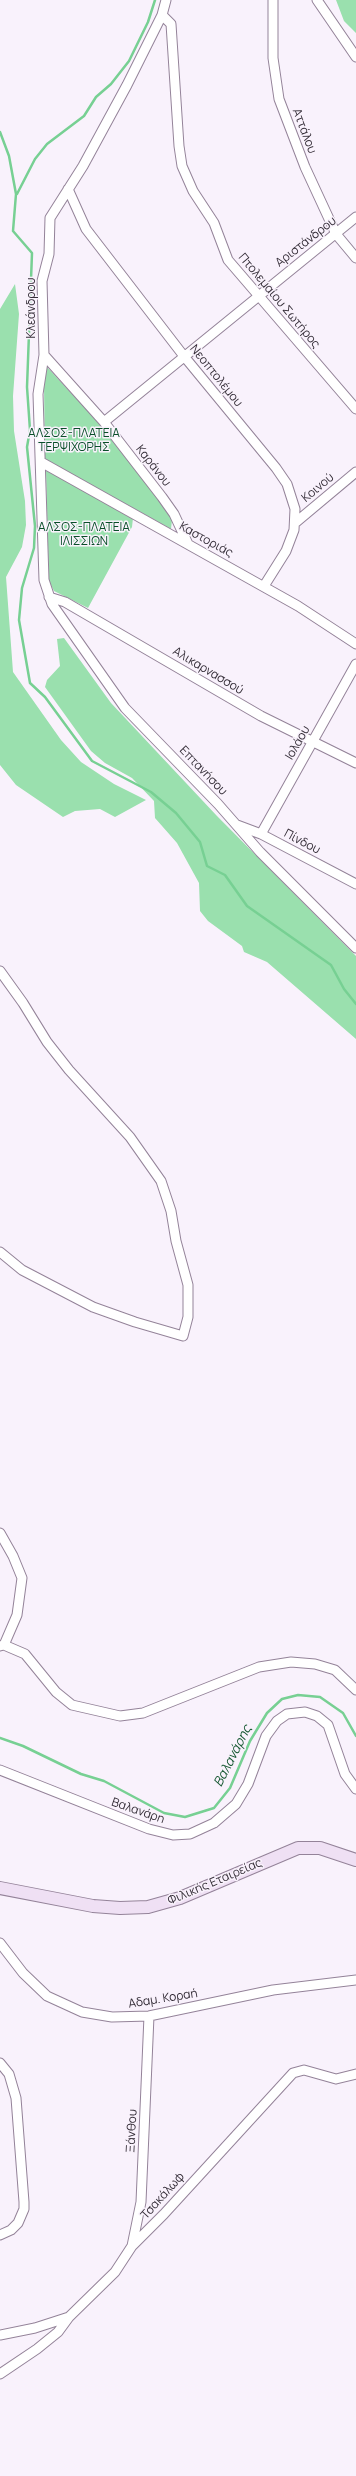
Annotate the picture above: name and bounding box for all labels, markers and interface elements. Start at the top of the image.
street label: Αττάλου [289,106,319,156]
street label: Αριστάνδρου [273,214,339,270]
street label: Πτολεμαίου Σωτήρος [235,251,323,351]
street label: Κλεάνδρου [25,277,39,339]
street label: Νεοπτολέμου [187,342,245,410]
park label: ΑΛΣΟΣ-ΠΛΑΤΕΙΑ ΤΕΡΨΙΧΟΡΗΣ [28,427,120,455]
street label: Καράνου [132,443,174,489]
street label: Κοινού [299,470,337,506]
street label: Καστοριάς [177,519,235,561]
park label: ΑΛΣΟΣ-ΠΛΑΤΕΙΑ ΙΛΙΣΣΙΩΝ [38,521,130,549]
street label: Αλικαρνασσού [170,644,246,698]
street label: Ιολάου [283,723,313,763]
street label: Επτανήσου [176,744,230,798]
street label: Πίνδου [281,826,323,858]
water label: Βαλανάρης [211,1723,255,1789]
street label: Βαλανάρη [109,1795,167,1827]
street label: Φιλικής Εταιρείας [166,1856,264,1908]
street label: Αδαμ. Κοραή [127,1986,199,2012]
street label: Ξάνθου [124,2109,140,2153]
street label: Τσακάλωφ [138,2170,188,2222]

